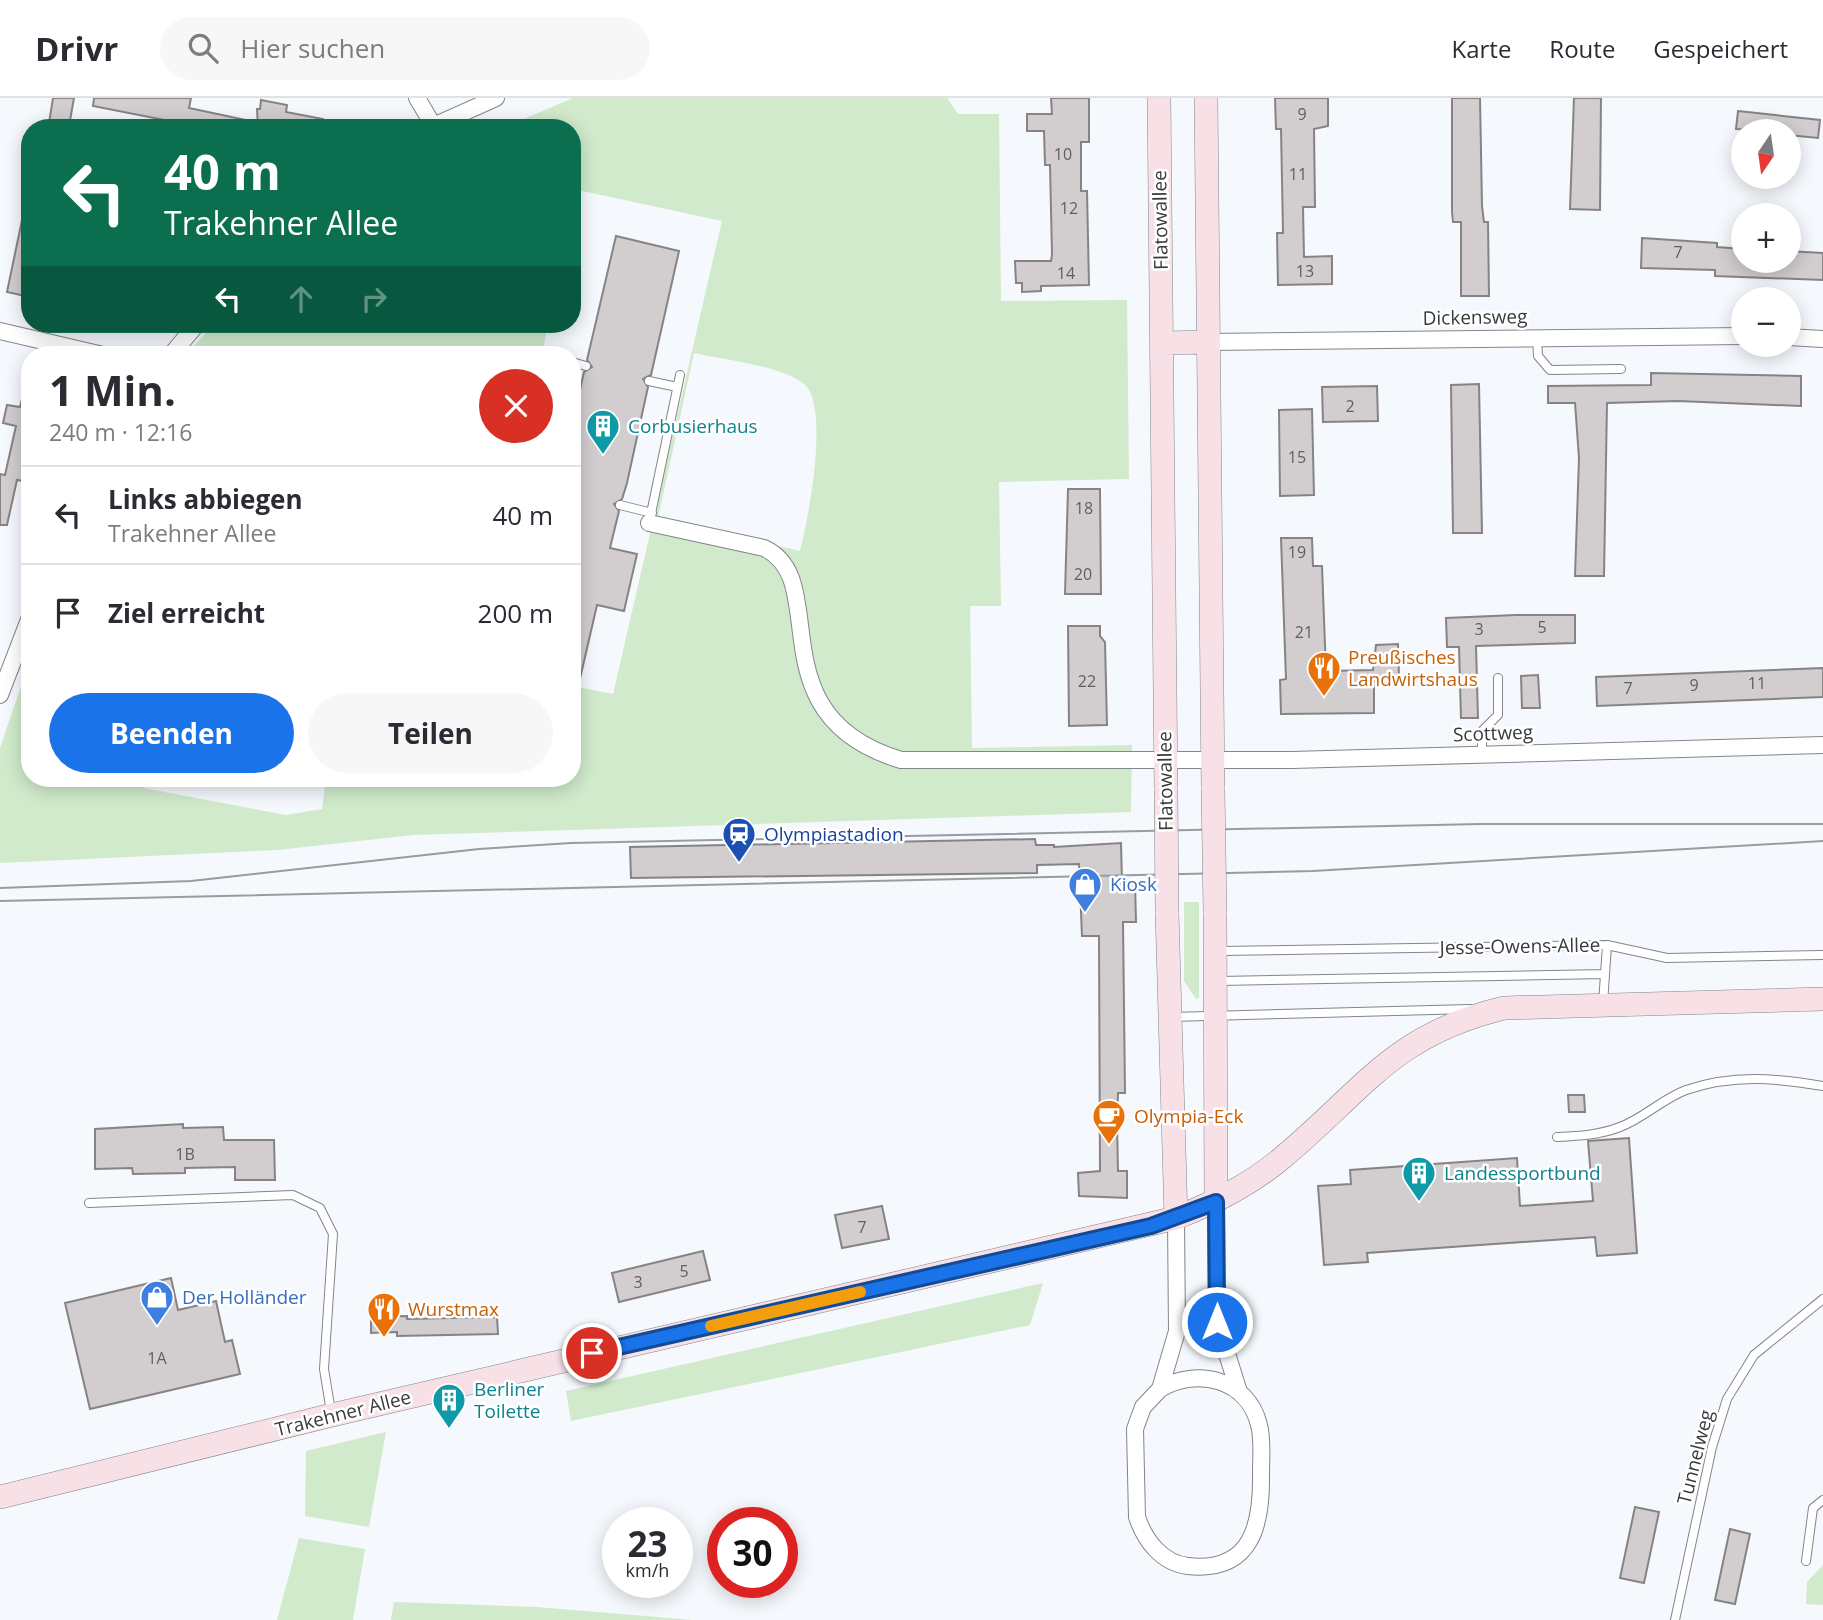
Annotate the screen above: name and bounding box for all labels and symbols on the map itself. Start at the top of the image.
house number: 9 [1297,103,1307,125]
north arrow [1731,119,1801,189]
house number: 10 [1054,143,1072,165]
house number: 11 [1289,163,1307,185]
street label: Flatowallee [1146,170,1174,270]
house number: 12 [1060,197,1078,219]
house number: 7 [1673,241,1683,263]
house number: 13 [1296,260,1314,282]
house number: 14 [1057,262,1075,284]
street label: Dickensweg [1422,303,1528,331]
house number: 2 [1345,395,1355,417]
building icon: Corbusierhaus [584,407,622,456]
place label: Corbusierhaus [628,413,758,439]
house number: 15 [1288,446,1306,468]
house number: 18 [1075,497,1093,519]
house number: 19 [1288,541,1306,563]
house number: 20 [1074,563,1092,585]
house number: 5 [1537,616,1547,638]
house number: 3 [1474,618,1484,640]
house number: 21 [1295,621,1313,643]
place label: Preußisches Landwirtshaus [1348,644,1478,692]
restaurant icon: Preußisches Landwirtshaus [1305,649,1343,698]
house number: 22 [1078,670,1096,692]
house number: 11 [1748,672,1766,694]
house number: 9 [1689,674,1699,696]
house number: 7 [1623,677,1633,699]
street label: Scottweg [1452,719,1534,747]
street label: Flatowallee [1151,731,1179,831]
station icon: Olympiastadion [720,815,758,864]
place label: Olympiastadion [764,821,904,847]
shop icon: Kiosk [1066,865,1104,914]
place label: Kiosk [1110,871,1157,897]
street label: Jesse-Owens-Allee [1437,932,1601,960]
cafe icon: Olympia-Eck [1090,1097,1128,1146]
place label: Olympia-Eck [1134,1103,1243,1129]
house number: 1B [175,1143,195,1165]
building icon: Landessportbund [1400,1154,1438,1203]
place label: Landessportbund [1444,1160,1601,1186]
house number: 7 [857,1216,867,1238]
house number: 5 [679,1260,689,1282]
house number: 3 [633,1271,643,1293]
shop icon: Der Holländer [138,1278,176,1327]
place label: Der Holländer [182,1284,307,1310]
position arrow [1180,1285,1254,1359]
restaurant icon: Wurstmax [365,1290,403,1339]
place label: Wurstmax [408,1296,499,1322]
pin [562,1323,622,1383]
house number: 1A [147,1347,168,1369]
place label: Berliner Toilette [474,1376,545,1424]
building icon: Berliner Toilette [430,1381,468,1430]
street label: Trakehner Allee [272,1384,414,1442]
street label: Tunnelweg [1671,1407,1719,1507]
speed limit sign: 30 [707,1507,798,1598]

